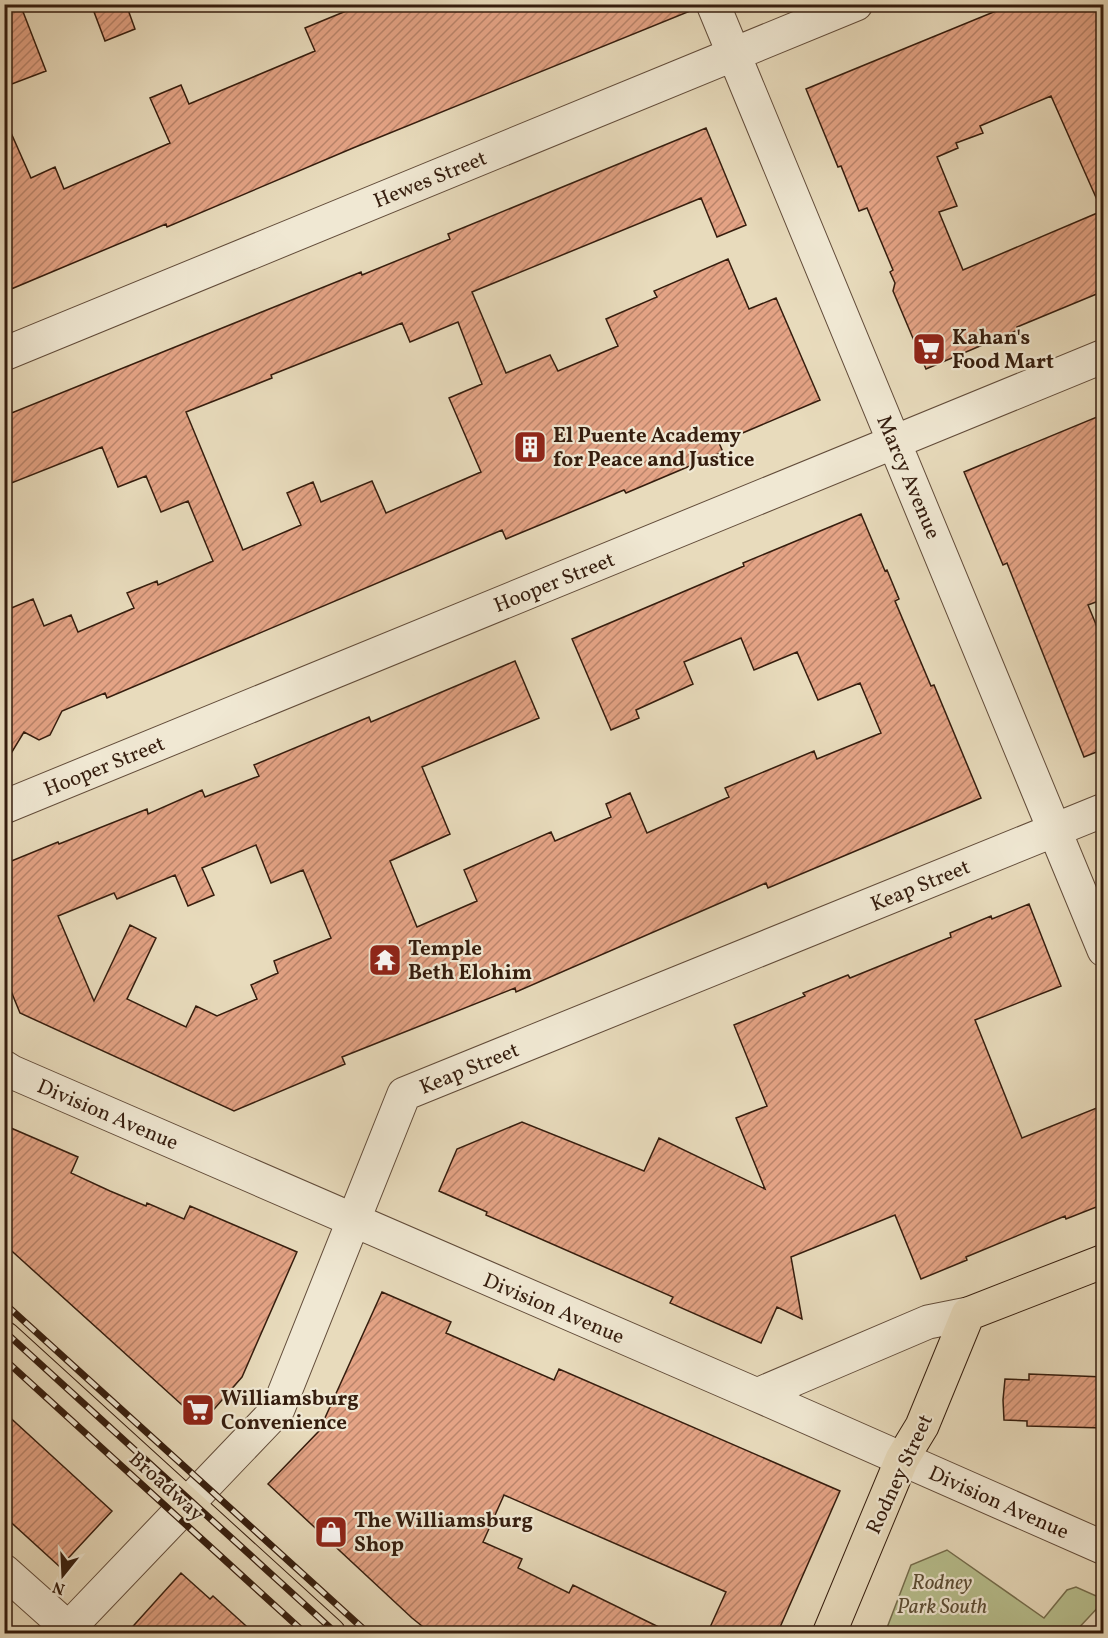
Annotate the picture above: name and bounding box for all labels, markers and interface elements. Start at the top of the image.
street label: Hewes Street [370,145,492,216]
place label: Kahan's Food Mart [952,324,1054,377]
supermarket icon: Kahan's Food Mart [911,331,947,367]
street label: Marcy Avenue [869,411,947,544]
place label: El Puente Academy for Peace and Justice [553,422,755,475]
building icon: El Puente Academy for Peace and Justice [512,429,548,465]
street label: Hooper Street [490,546,619,621]
street label: Hooper Street [40,730,169,805]
street label: Keap Street [866,853,975,920]
place label: Temple Beth Elohim [408,935,532,988]
temple icon: Temple Beth Elohim [367,942,403,978]
street label: Keap Street [415,1036,524,1103]
street label: Division Avenue [32,1073,183,1158]
street label: Division Avenue [478,1267,629,1352]
place label: Williamsburg Convenience [221,1385,359,1438]
supermarket icon: Williamsburg Convenience [180,1392,216,1428]
street label: Rodney Street [860,1410,941,1539]
street label: Broadway [122,1445,211,1529]
street label: Division Avenue [924,1459,1073,1547]
place label: The Williamsburg Shop [354,1507,533,1560]
shop icon: The Williamsburg Shop [313,1514,349,1550]
north arrow [33,1545,93,1605]
park label: Rodney Park South [897,1569,987,1622]
text: N [50,1575,68,1600]

